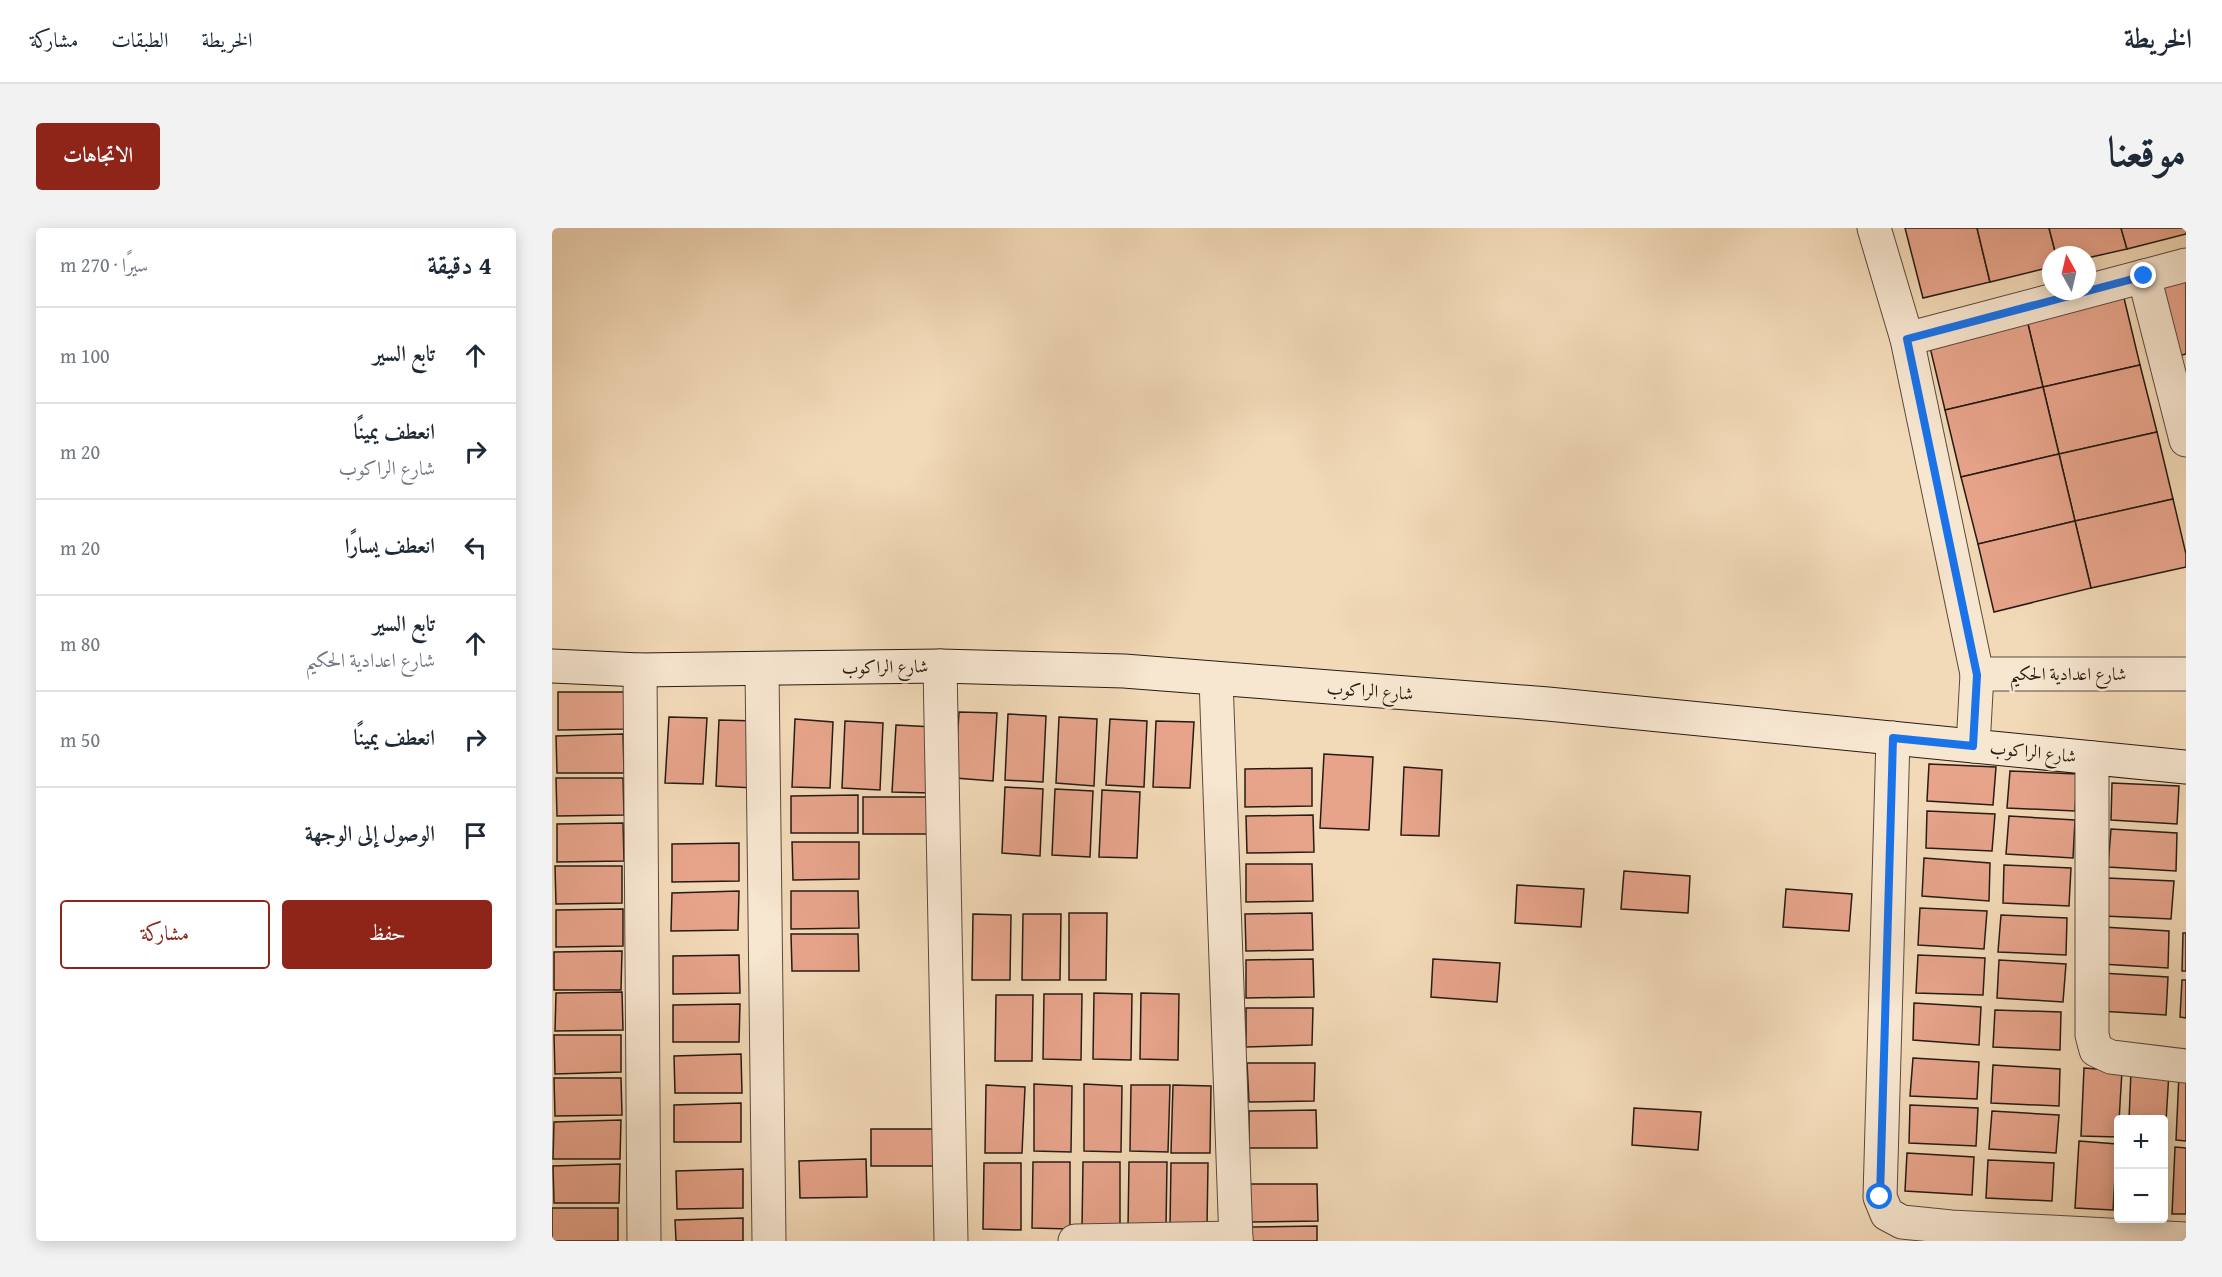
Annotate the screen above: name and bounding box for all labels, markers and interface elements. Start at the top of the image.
text: الخريطة [2124,17,2192,58]
text: مشاركة [30,24,78,55]
text: الطبقات [111,24,168,55]
text: الخريطة [201,24,253,55]
text: موقعنا [2108,120,2186,181]
button: الاتجاهات [36,123,160,190]
text: 4 دقيقة [427,245,492,284]
north arrow [2042,246,2096,300]
text: سيرًا · 270 m [60,250,148,279]
route end [2130,262,2156,288]
text: تابع السير [373,337,435,369]
icon: ahead [459,339,492,372]
text: 100 m [60,341,110,370]
text: انعطف يمينًا [354,415,435,447]
icon: right [459,435,492,468]
text: 20 m [60,437,100,466]
text: شارع الراكوب [338,453,435,482]
text: انعطف يسارًا [345,529,435,561]
icon: left [459,531,492,564]
text: 20 m [60,533,100,562]
text: تابع السير [373,607,435,639]
icon: ahead [459,627,492,660]
text: 80 m [60,629,100,658]
text: شارع اعدادية الحكيم [305,645,435,674]
street label: شارع الراكوب [841,652,929,683]
street label: شارع اعدادية الحكيم [2010,660,2126,692]
street label: شارع الراكوب [1326,674,1414,709]
text: انعطف يمينًا [354,721,435,753]
icon: right [459,723,492,756]
text: 50 m [60,725,100,754]
street label: شارع الراكوب [1988,734,2078,771]
text: الوصول إلى الوجهة [305,817,435,849]
icon: arrive [459,819,492,852]
button: مشاركة [60,900,270,969]
button: حفظ [282,900,492,969]
map controls [2114,1115,2168,1223]
button: + [2114,1115,2168,1169]
button: − [2114,1169,2168,1223]
route start [1866,1183,1892,1209]

